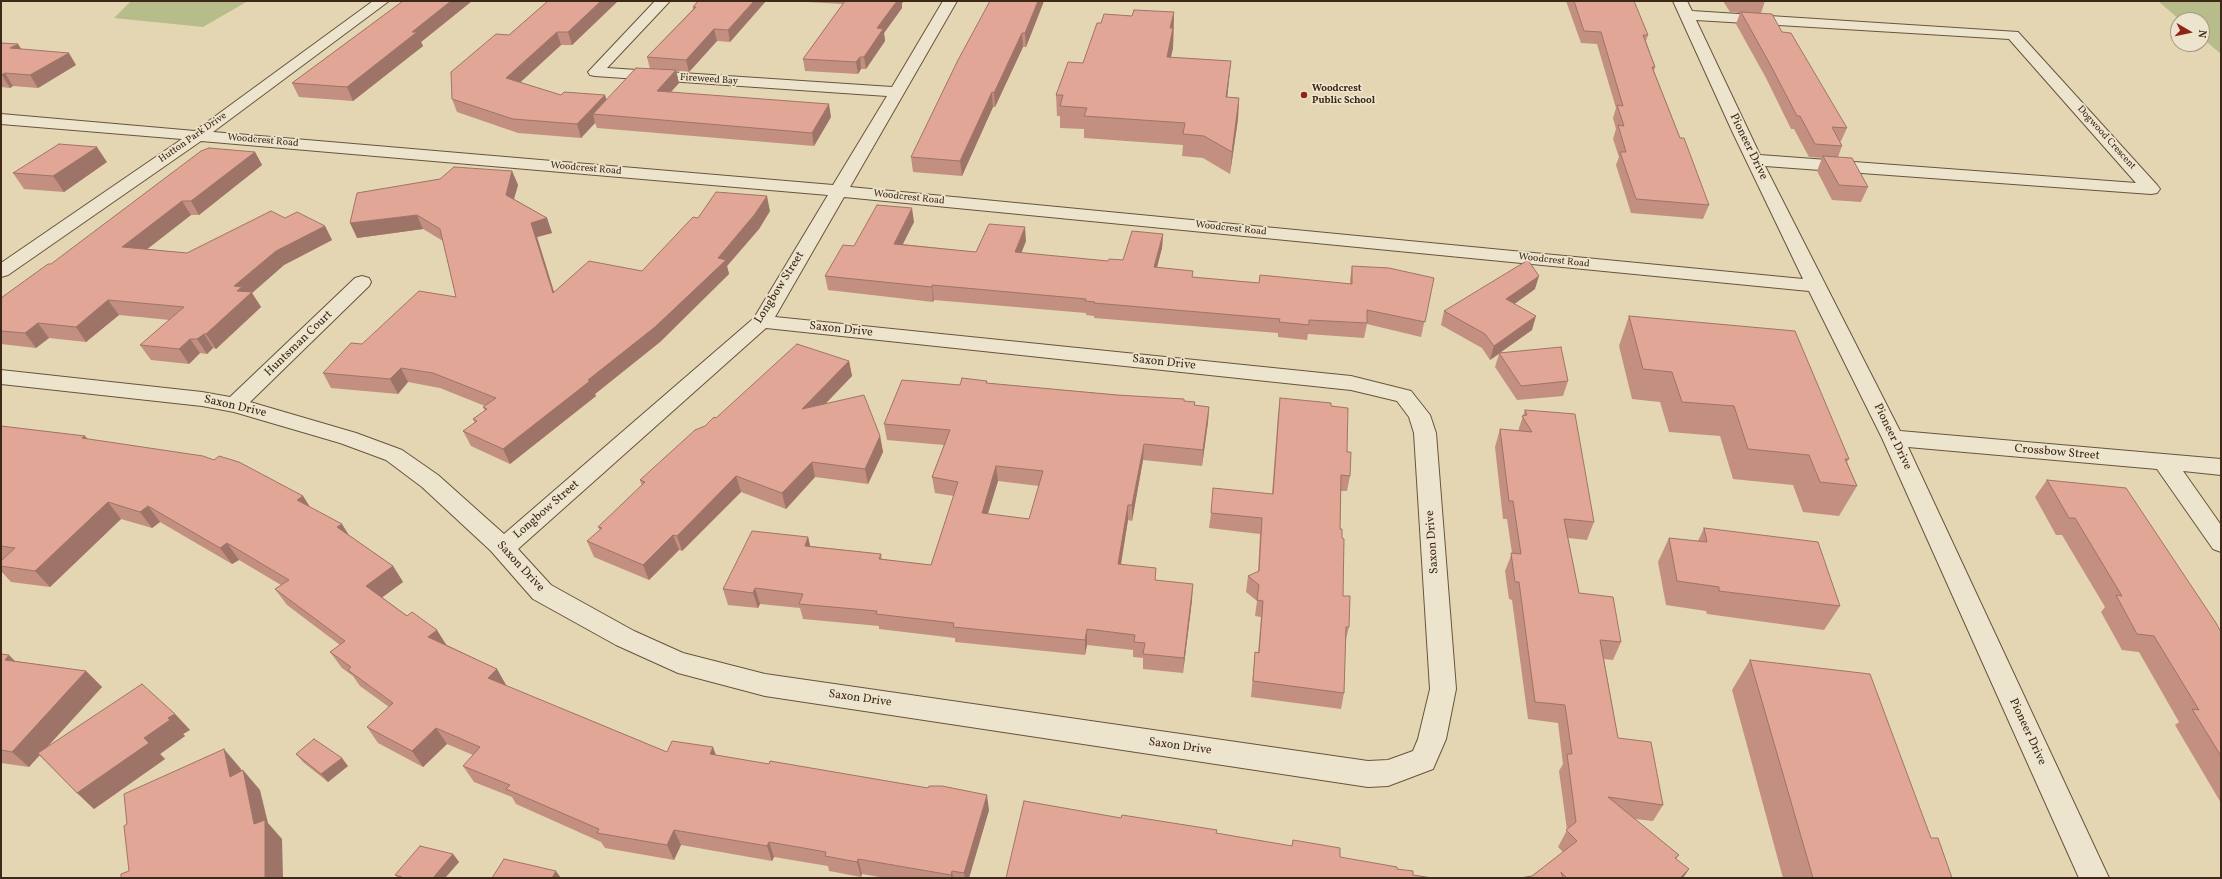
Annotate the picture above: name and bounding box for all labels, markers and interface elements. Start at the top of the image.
north arrow [2170,12,2210,52]
text: N [2193,29,2209,39]
street label: Fireweed Bay [680,72,738,88]
place label: Woodcrest Public School [1312,83,1375,106]
marker: Woodcrest Public School [1299,90,1309,100]
street label: Dogwood Crescent [2074,103,2138,173]
street label: Hutton Park Drive [157,110,229,166]
street label: Pioneer Drive [1726,111,1770,183]
street label: Woodcrest Road [227,132,299,150]
street label: Woodcrest Road [550,160,622,178]
street label: Woodcrest Road [873,188,945,208]
street label: Woodcrest Road [1195,219,1267,239]
street label: Longbow Street [752,249,808,327]
street label: Woodcrest Road [1518,251,1590,271]
street label: Huntsman Court [262,308,336,380]
street label: Saxon Drive [809,320,873,340]
street label: Saxon Drive [1132,353,1196,373]
street label: Saxon Drive [202,393,268,421]
street label: Pioneer Drive [1870,401,1914,473]
street label: Crossbow Street [2014,442,2100,464]
street label: Longbow Street [511,478,583,542]
street label: Saxon Drive [1424,510,1442,574]
street label: Saxon Drive [493,539,547,595]
street label: Saxon Drive [827,687,893,711]
street label: Pioneer Drive [2005,696,2049,768]
street label: Saxon Drive [1147,735,1213,759]

